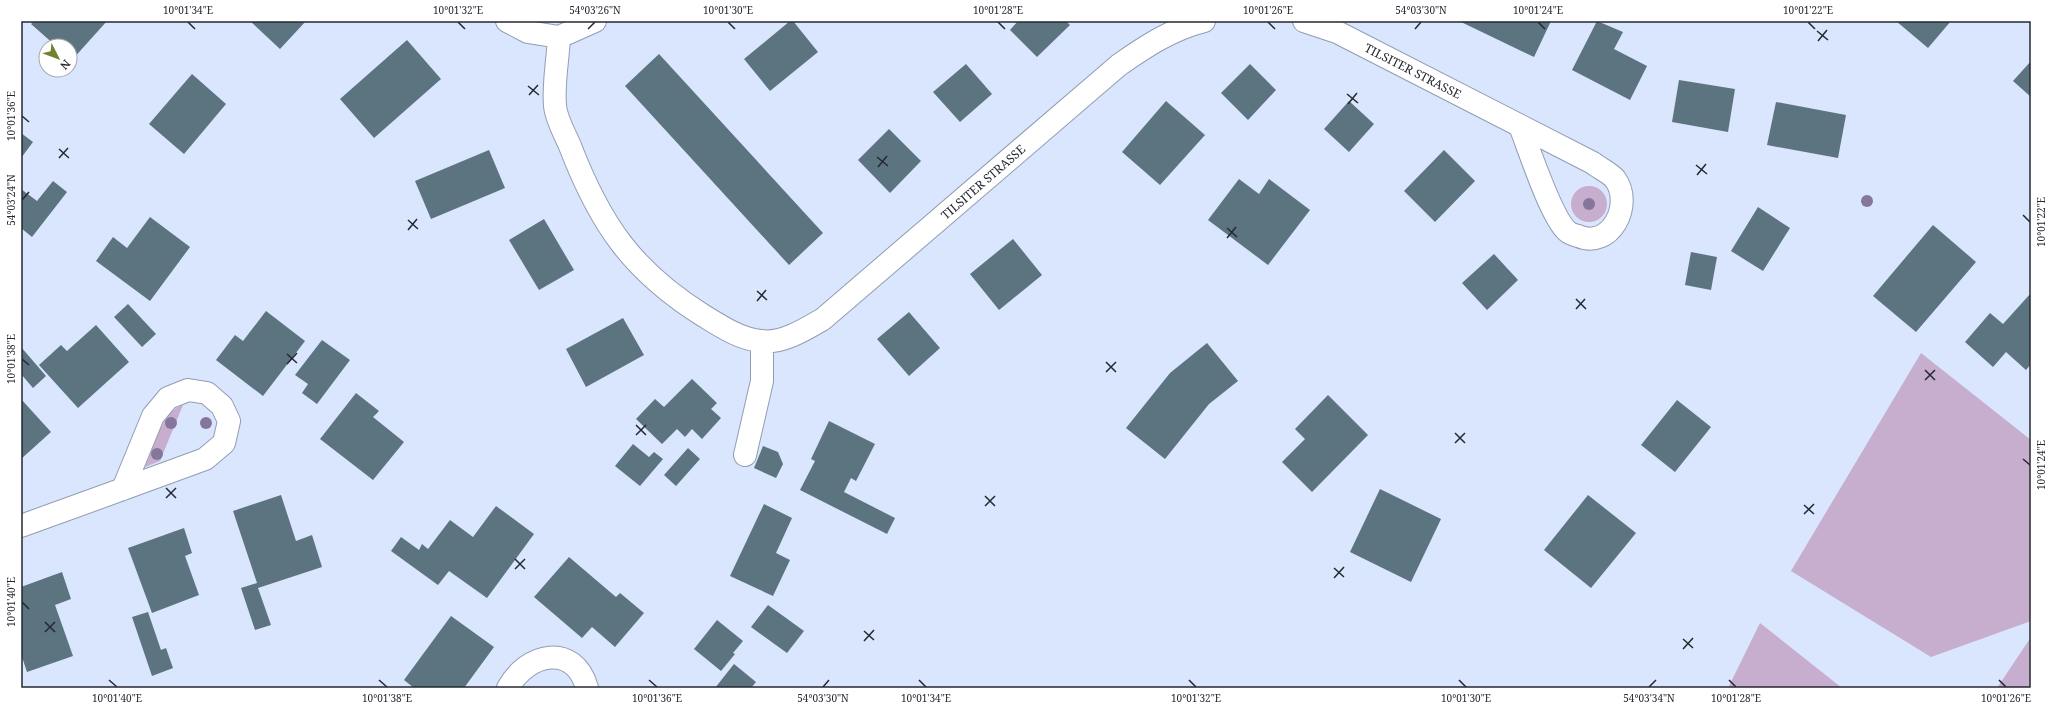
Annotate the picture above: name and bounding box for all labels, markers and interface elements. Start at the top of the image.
text: 10°01'34"E [163,3,213,17]
text: 10°01'32"E [433,3,483,17]
text: 54°03'26"N [569,3,621,17]
text: 10°01'30"E [703,3,753,17]
text: 10°01'28"E [973,3,1023,17]
text: 10°01'26"E [1243,3,1293,17]
text: 54°03'30"N [1395,3,1447,17]
text: 10°01'24"E [1513,3,1563,17]
text: 10°01'22"E [1783,3,1833,17]
north arrow [38,38,78,78]
street label: TILSITER STRASSE [1362,39,1464,103]
text: N [57,57,74,74]
text: 10°01'36"E [4,91,18,141]
street label: TILSITER STRASSE [937,141,1029,223]
text: 54°03'24"N [4,174,18,226]
text: 10°01'22"E [2034,197,2048,247]
text: 10°01'38"E [4,334,18,384]
text: 10°01'24"E [2034,440,2048,490]
text: 10°01'40"E [4,577,18,627]
text: 10°01'40"E [92,691,142,705]
text: 10°01'38"E [362,691,412,705]
text: 10°01'36"E [632,691,682,705]
text: 54°03'30"N [797,691,849,705]
text: 10°01'34"E [901,691,951,705]
text: 10°01'32"E [1171,691,1221,705]
text: 10°01'30"E [1441,691,1491,705]
text: 54°03'34"N [1623,691,1675,705]
text: 10°01'28"E [1711,691,1761,705]
text: 10°01'26"E [1981,691,2031,705]

